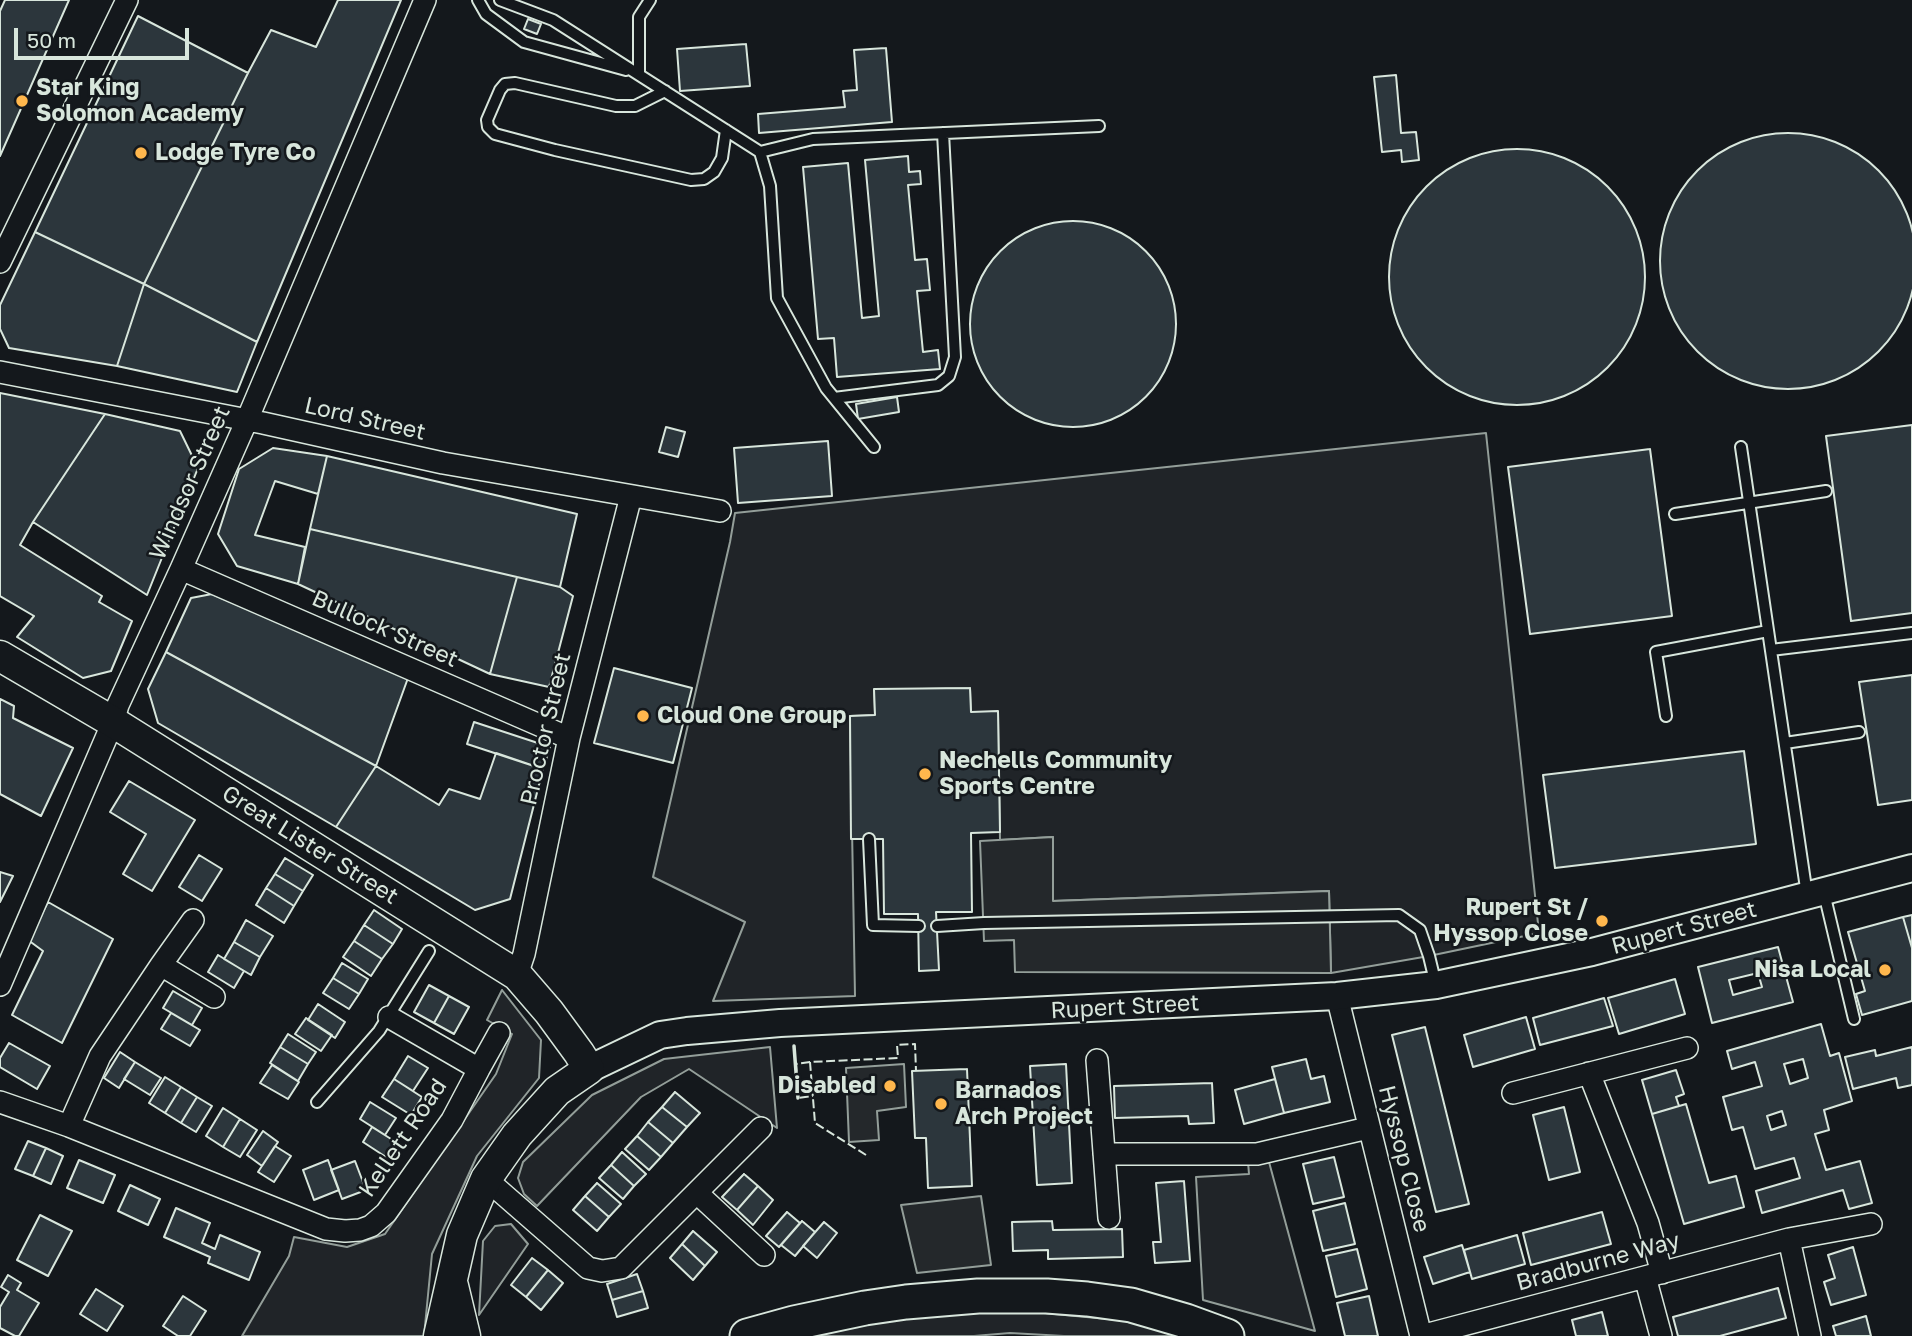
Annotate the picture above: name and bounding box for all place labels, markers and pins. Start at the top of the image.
place label: Star King Solomon Academy [36,74,244,128]
marker: Star King Solomon Academy [14,93,30,109]
place label: Lodge Tyre Co [155,139,315,167]
marker: Lodge Tyre Co [133,145,149,161]
place label: Cloud One Group [657,702,846,730]
marker: Cloud One Group [635,708,651,724]
place label: Nechells Community Sports Centre [939,747,1172,801]
marker: Nechells Community Sports Centre [917,766,933,782]
place label: Rupert St / Hyssop Close [1433,894,1588,948]
marker: Rupert St / Hyssop Close [1594,913,1610,929]
place label: Nisa Local [1754,956,1871,984]
marker: Nisa Local [1877,962,1893,978]
place label: Disabled [778,1072,876,1100]
place label: Barnados Arch Project [955,1077,1093,1131]
marker: Disabled [882,1078,898,1094]
marker: Barnados Arch Project [933,1096,949,1112]

